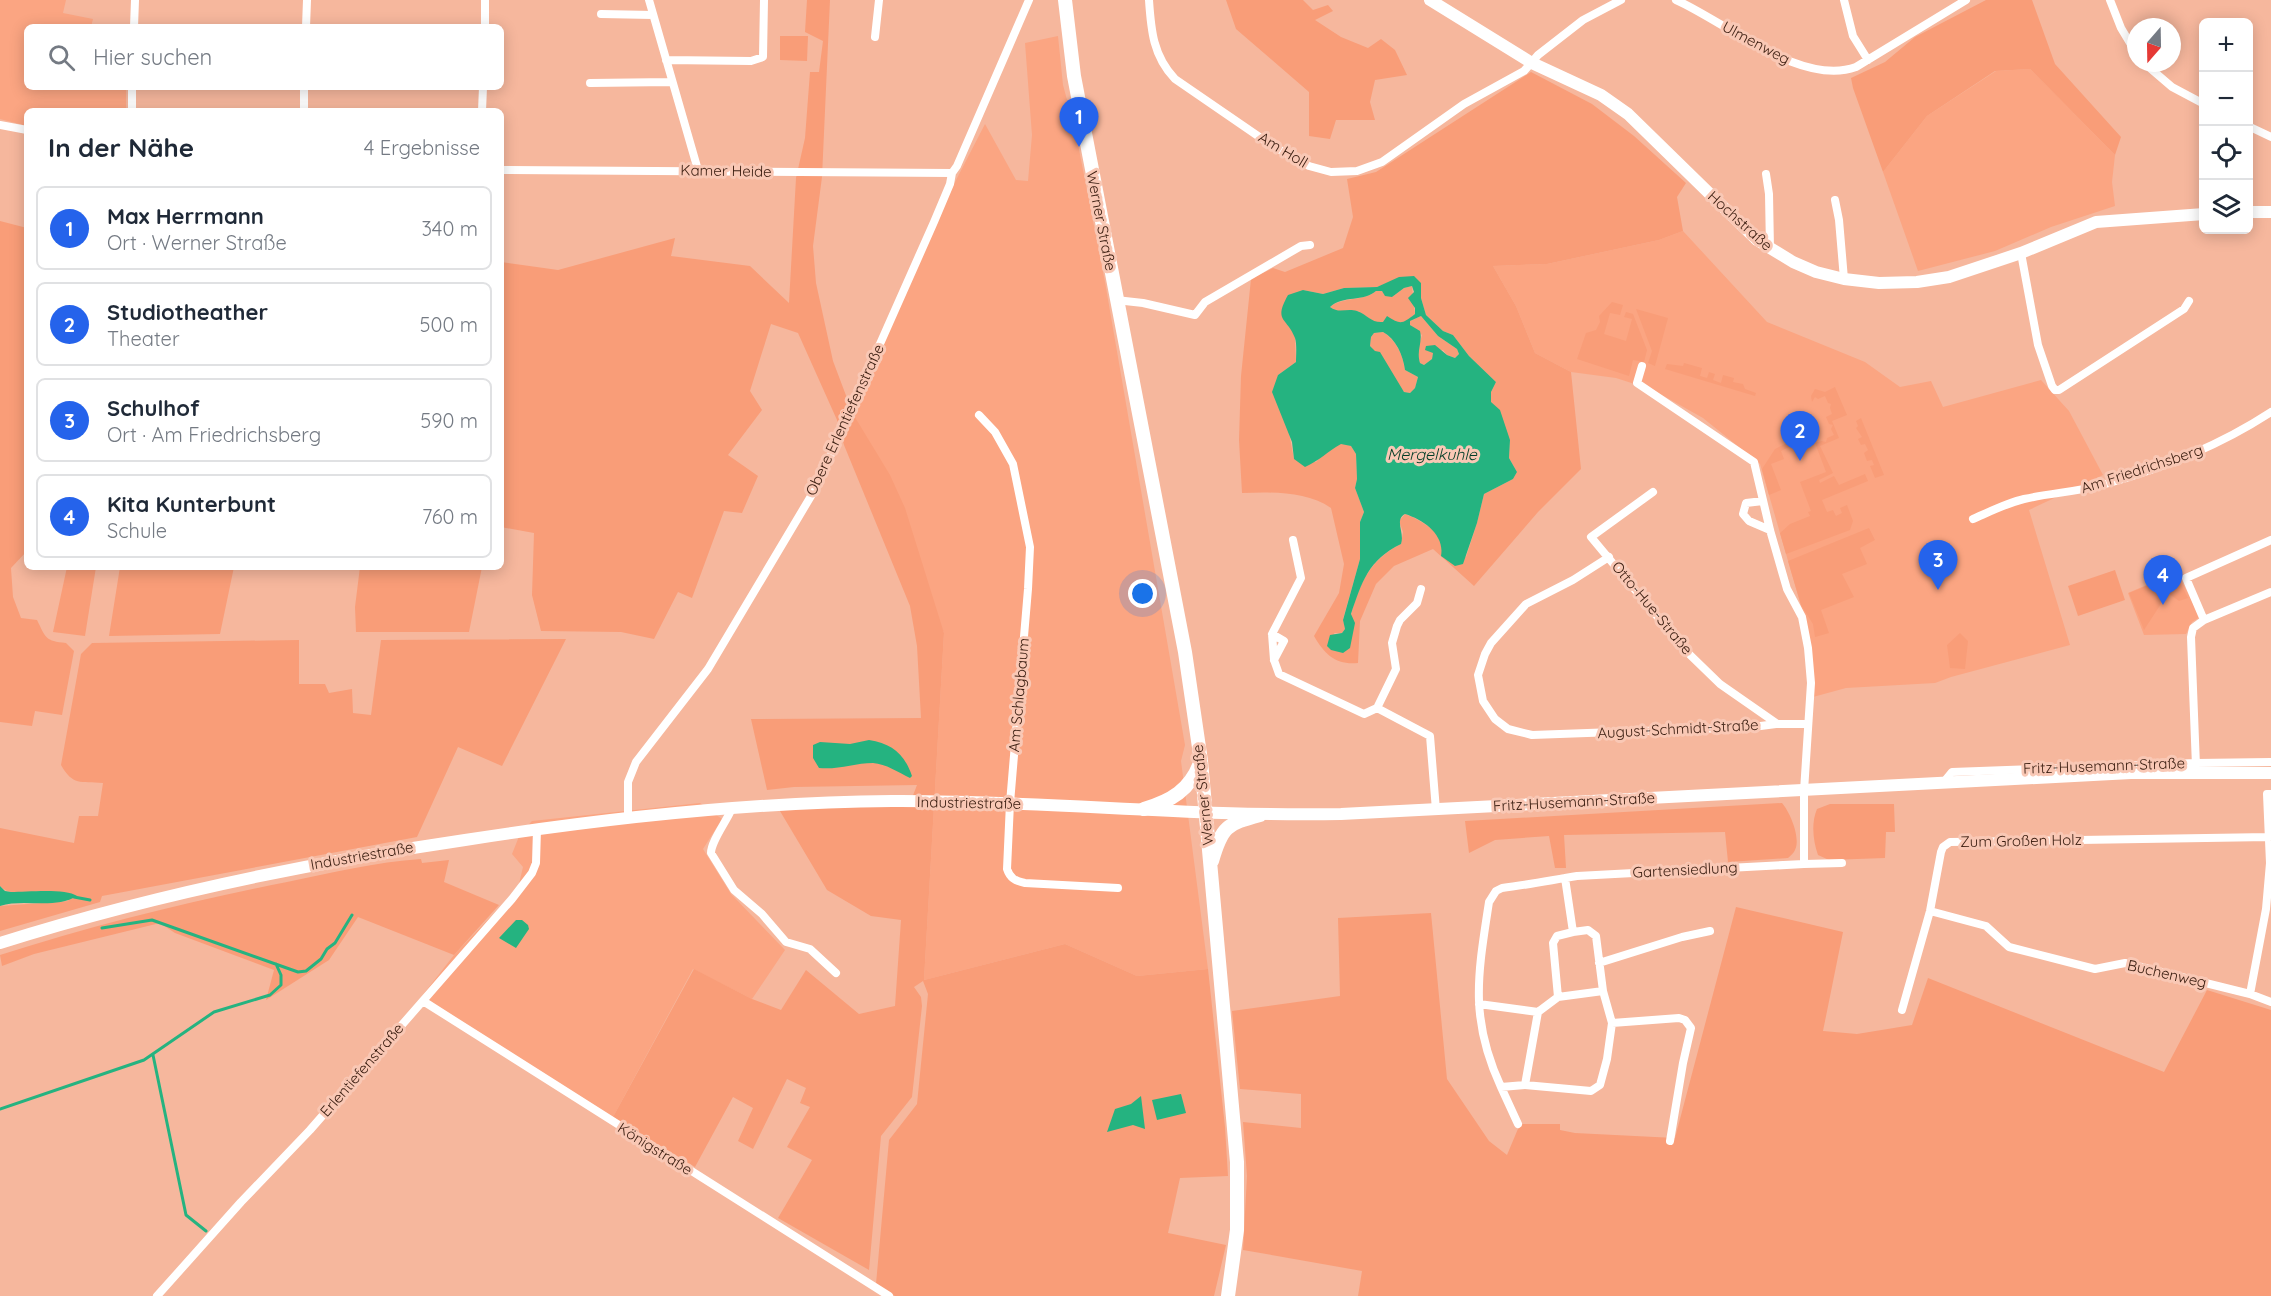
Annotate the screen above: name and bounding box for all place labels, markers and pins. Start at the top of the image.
pin: 1 [1060,98,1098,147]
pin: 2 [1780,412,1820,461]
pin: 3 [1918,540,1958,590]
pin: 4 [2144,556,2182,605]

